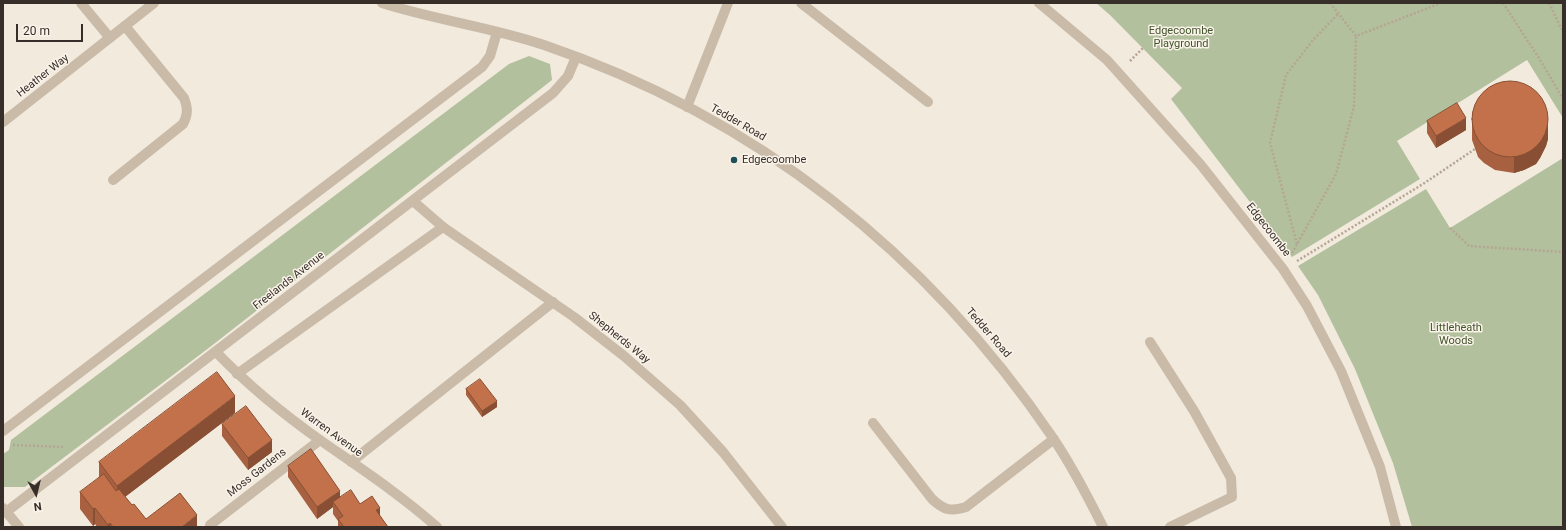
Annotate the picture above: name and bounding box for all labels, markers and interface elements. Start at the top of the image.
scale bar [18,16,85,42]
text: 20 m [23,24,50,38]
park label: Edgecoombe Playground [1149,24,1213,50]
street label: Heather Way [14,52,72,100]
street label: Tedder Road [708,102,768,144]
place label: Edgecoombe [742,153,806,167]
marker: Edgecoombe [729,155,739,165]
street label: Edgecoombe [1243,201,1293,259]
street label: Freelands Avenue [251,249,327,313]
street label: Tedder Road [963,305,1013,361]
street label: Shepherds Way [586,309,652,367]
park label: Littleheath Woods [1430,321,1482,347]
street label: Warren Avenue [297,406,365,460]
street label: Moss Gardens [225,446,289,500]
north arrow [16,474,56,514]
text: N [33,499,42,513]

